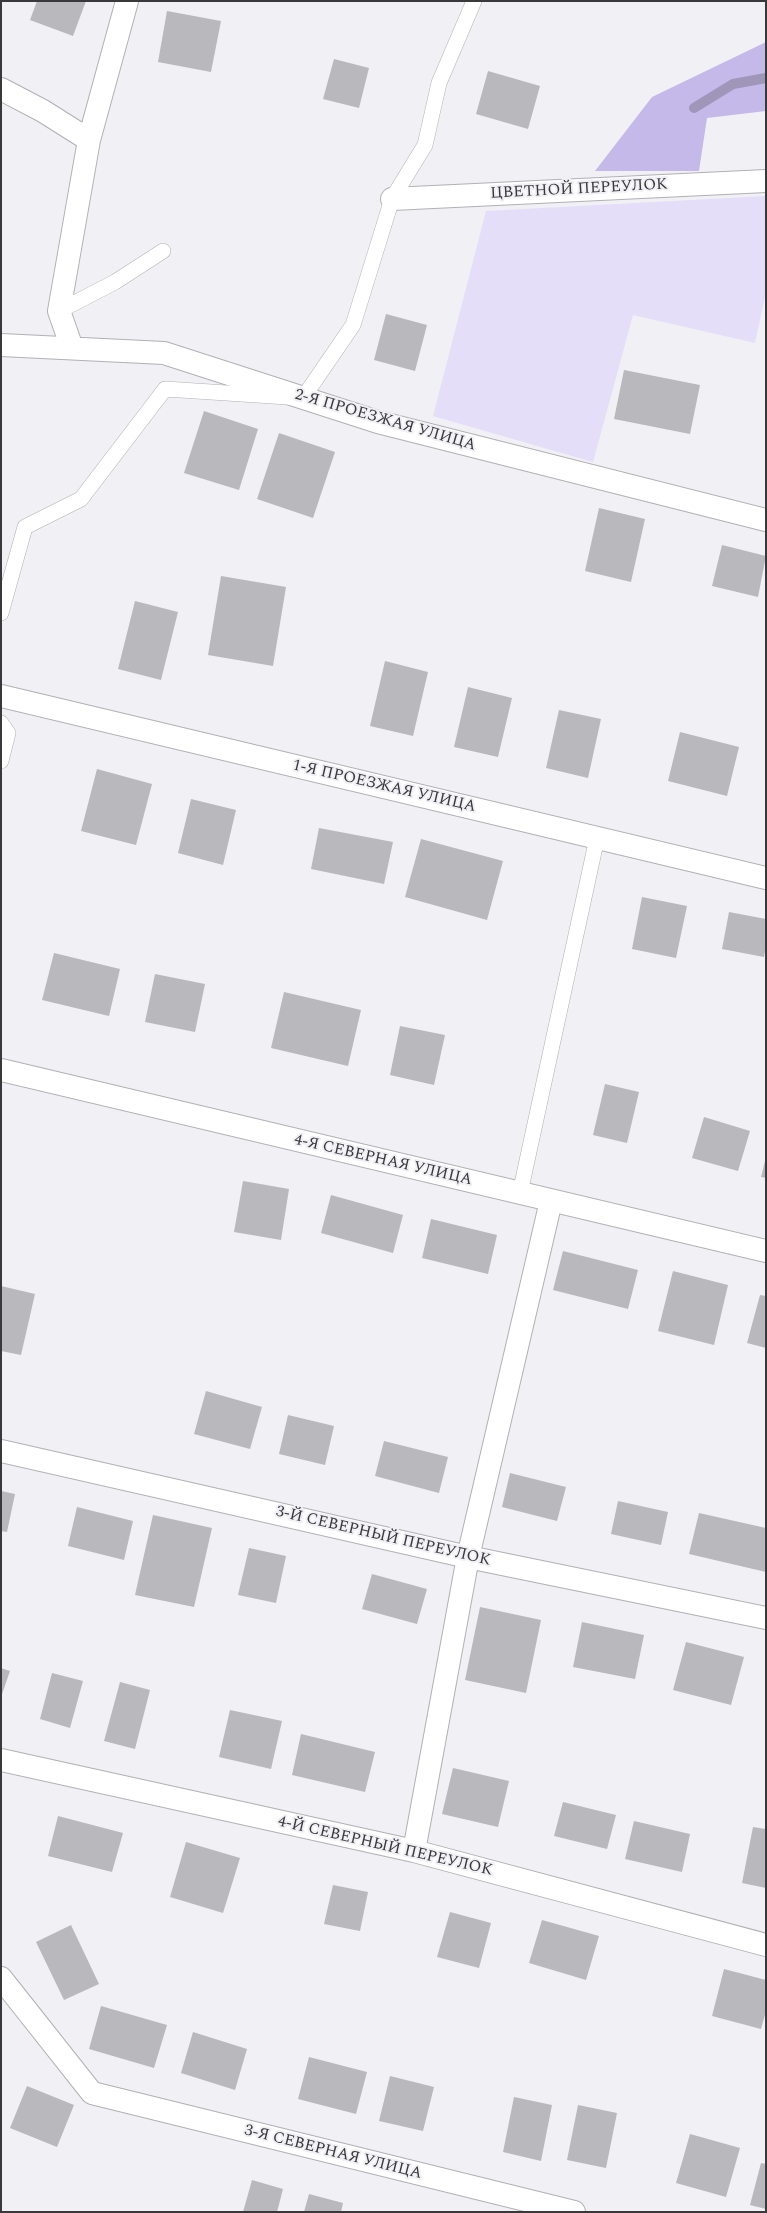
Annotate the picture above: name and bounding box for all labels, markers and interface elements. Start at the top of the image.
street label: ЦВЕТНОЙ ПЕРЕУЛОК [490,176,668,204]
street label: 2-Я ПРОЕЗЖАЯ УЛИЦА [292,386,478,456]
street label: 1-Я ПРОЕЗЖАЯ УЛИЦА [290,757,478,817]
street label: 4-Я СЕВЕРНАЯ УЛИЦА [292,1131,474,1191]
street label: 3-Й СЕВЕРНЫЙ ПЕРЕУЛОК [274,1503,492,1571]
street label: 4-Й СЕВЕРНЫЙ ПЕРЕУЛОК [276,1813,494,1881]
street label: 3-Я СЕВЕРНАЯ УЛИЦА [242,2122,424,2184]

